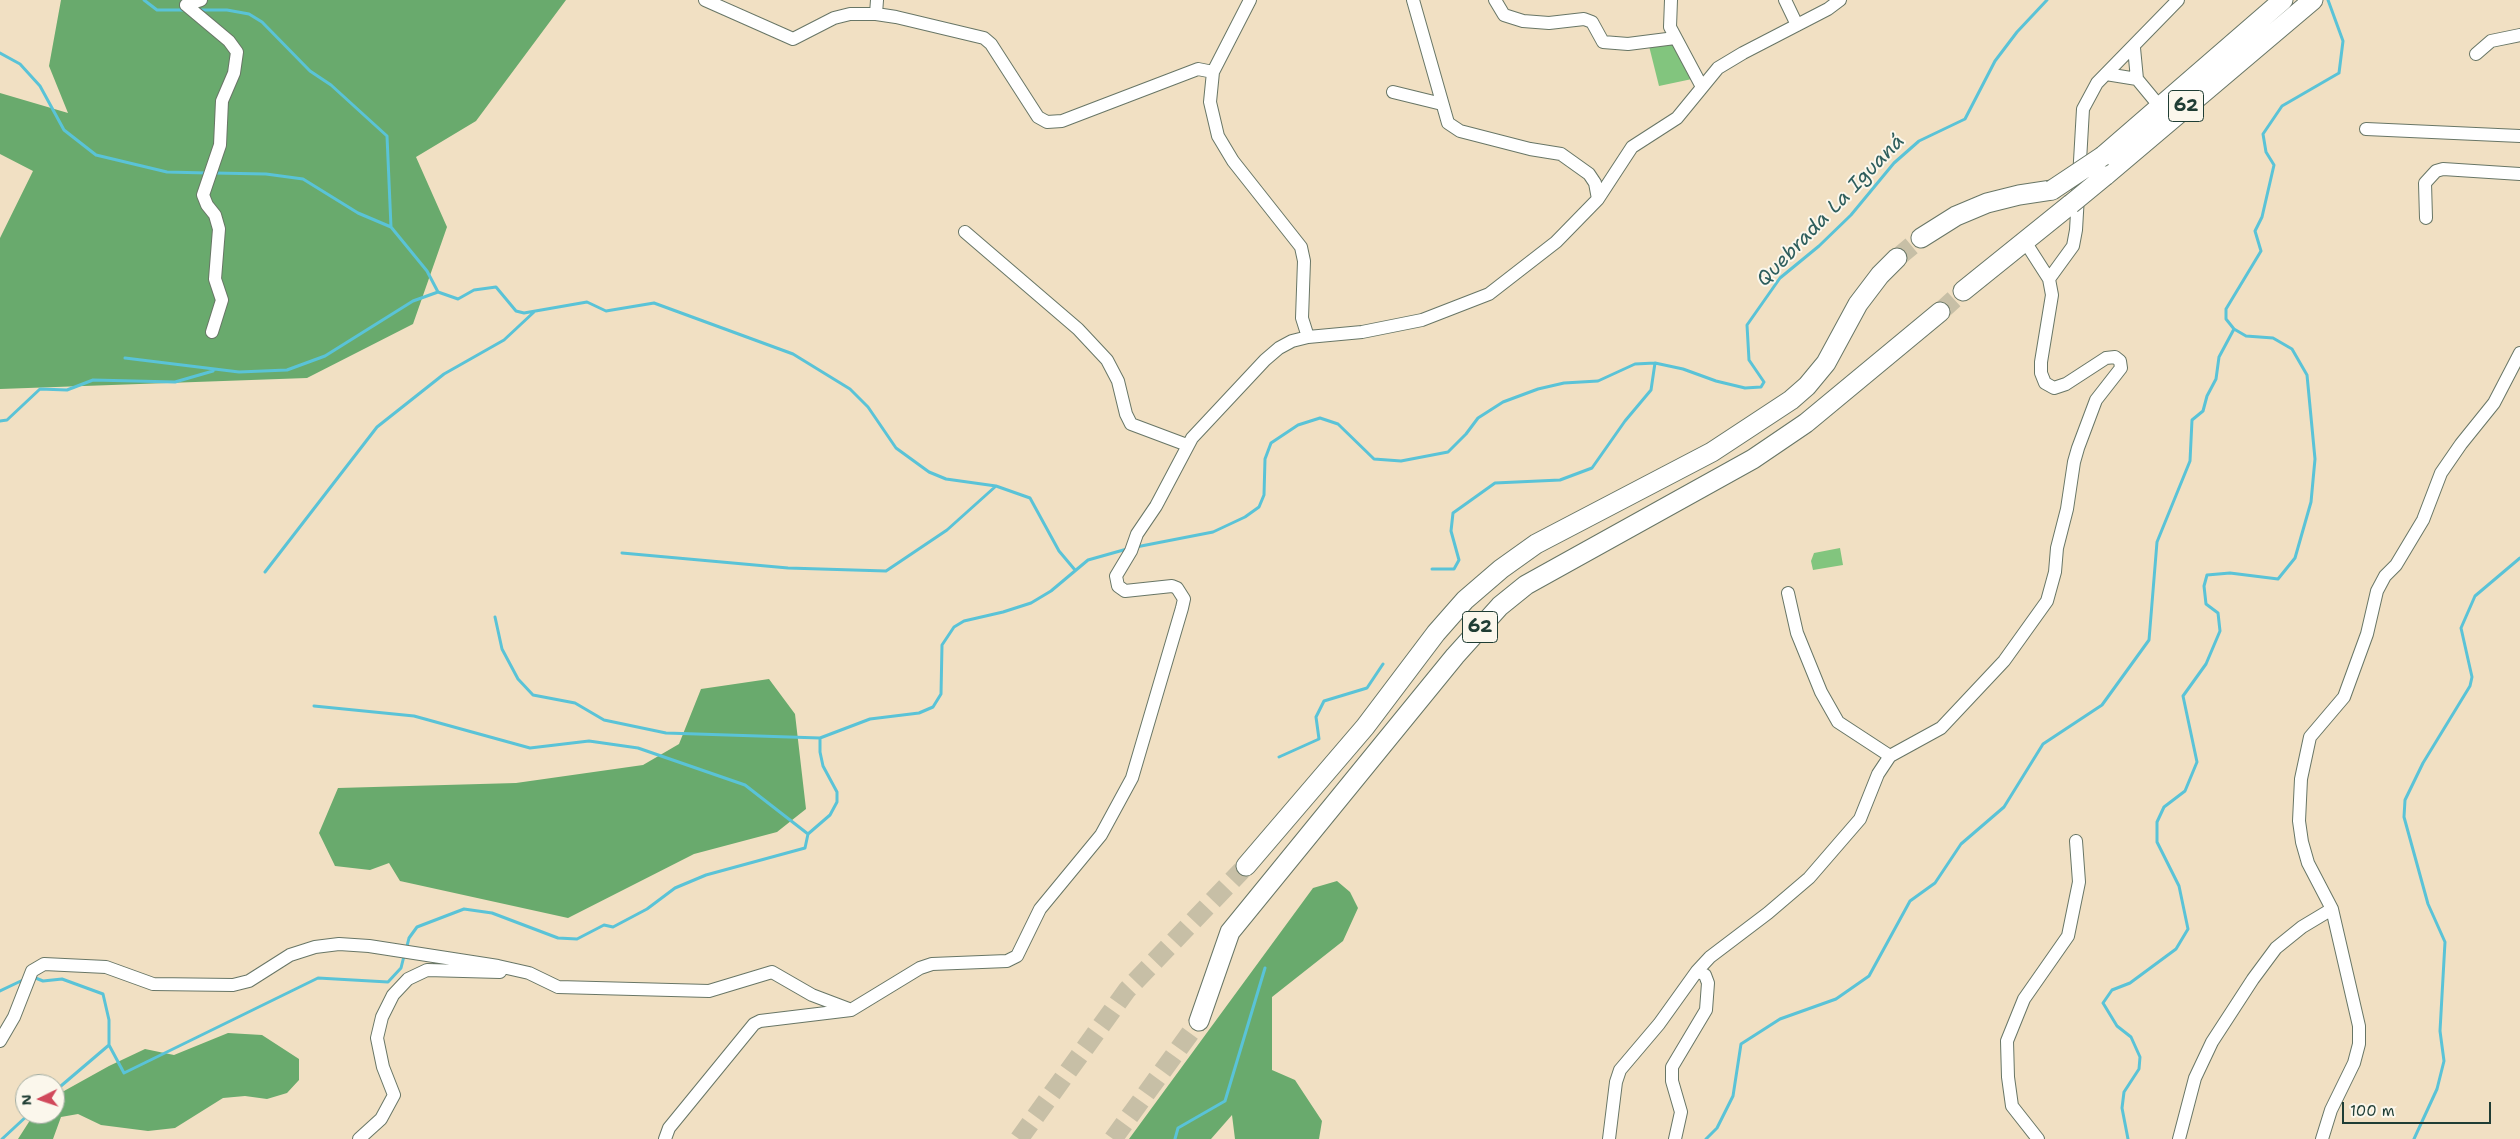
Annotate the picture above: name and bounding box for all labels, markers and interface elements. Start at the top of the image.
road number: 62 [2168,90,2204,122]
water label: Quebrada La Iguaná [1752,130,1910,292]
road number: 62 [1462,612,1498,642]
north arrow [15,1074,65,1124]
scale bar [2345,1092,2494,1124]
text: N [17,1094,35,1106]
text: 100 m [2350,1101,2395,1121]

